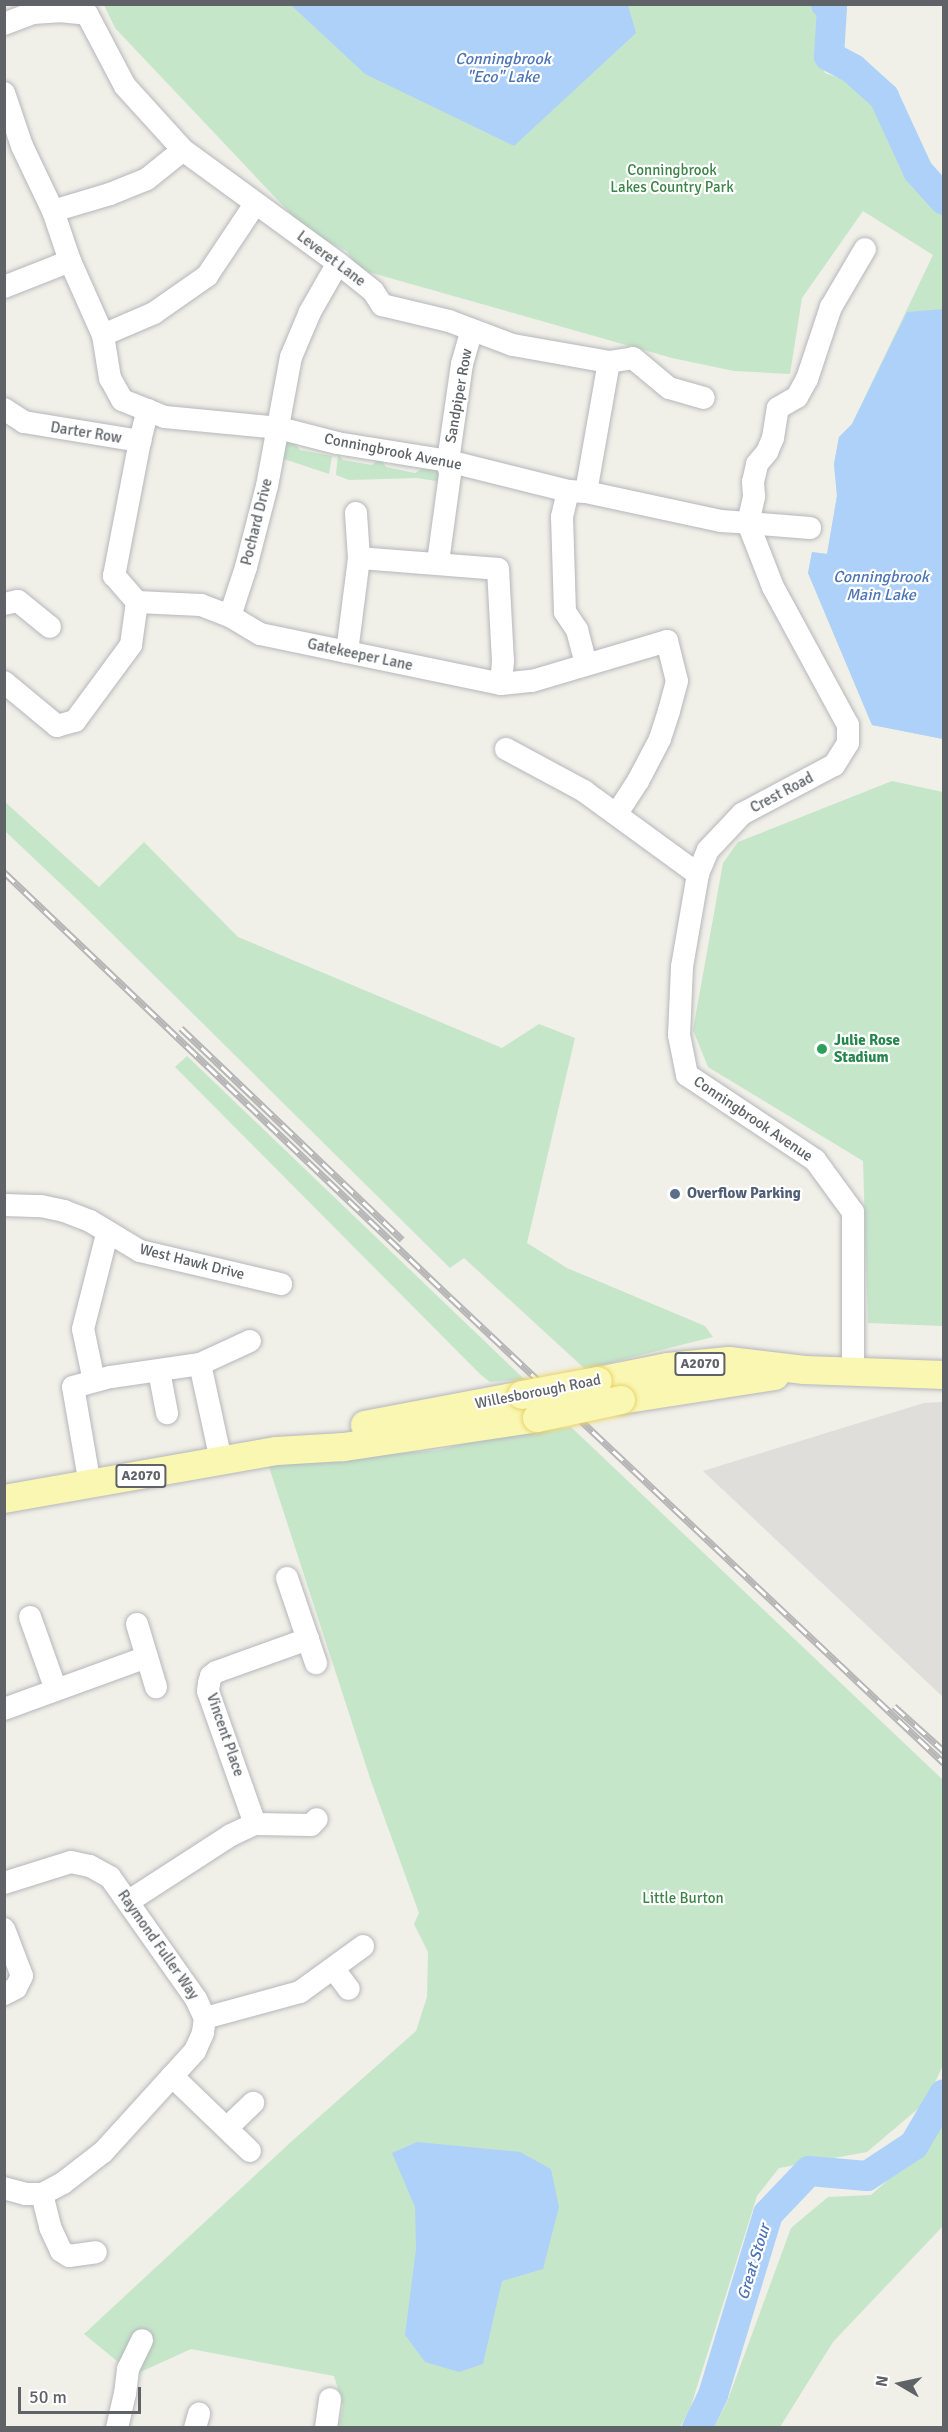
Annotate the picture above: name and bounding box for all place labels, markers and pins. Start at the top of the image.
place label: Julie Rose Stadium [834,1031,900,1066]
marker: Julie Rose Stadium [815,1042,829,1056]
place label: Overflow Parking [687,1185,801,1203]
marker: Overflow Parking [668,1187,682,1201]

